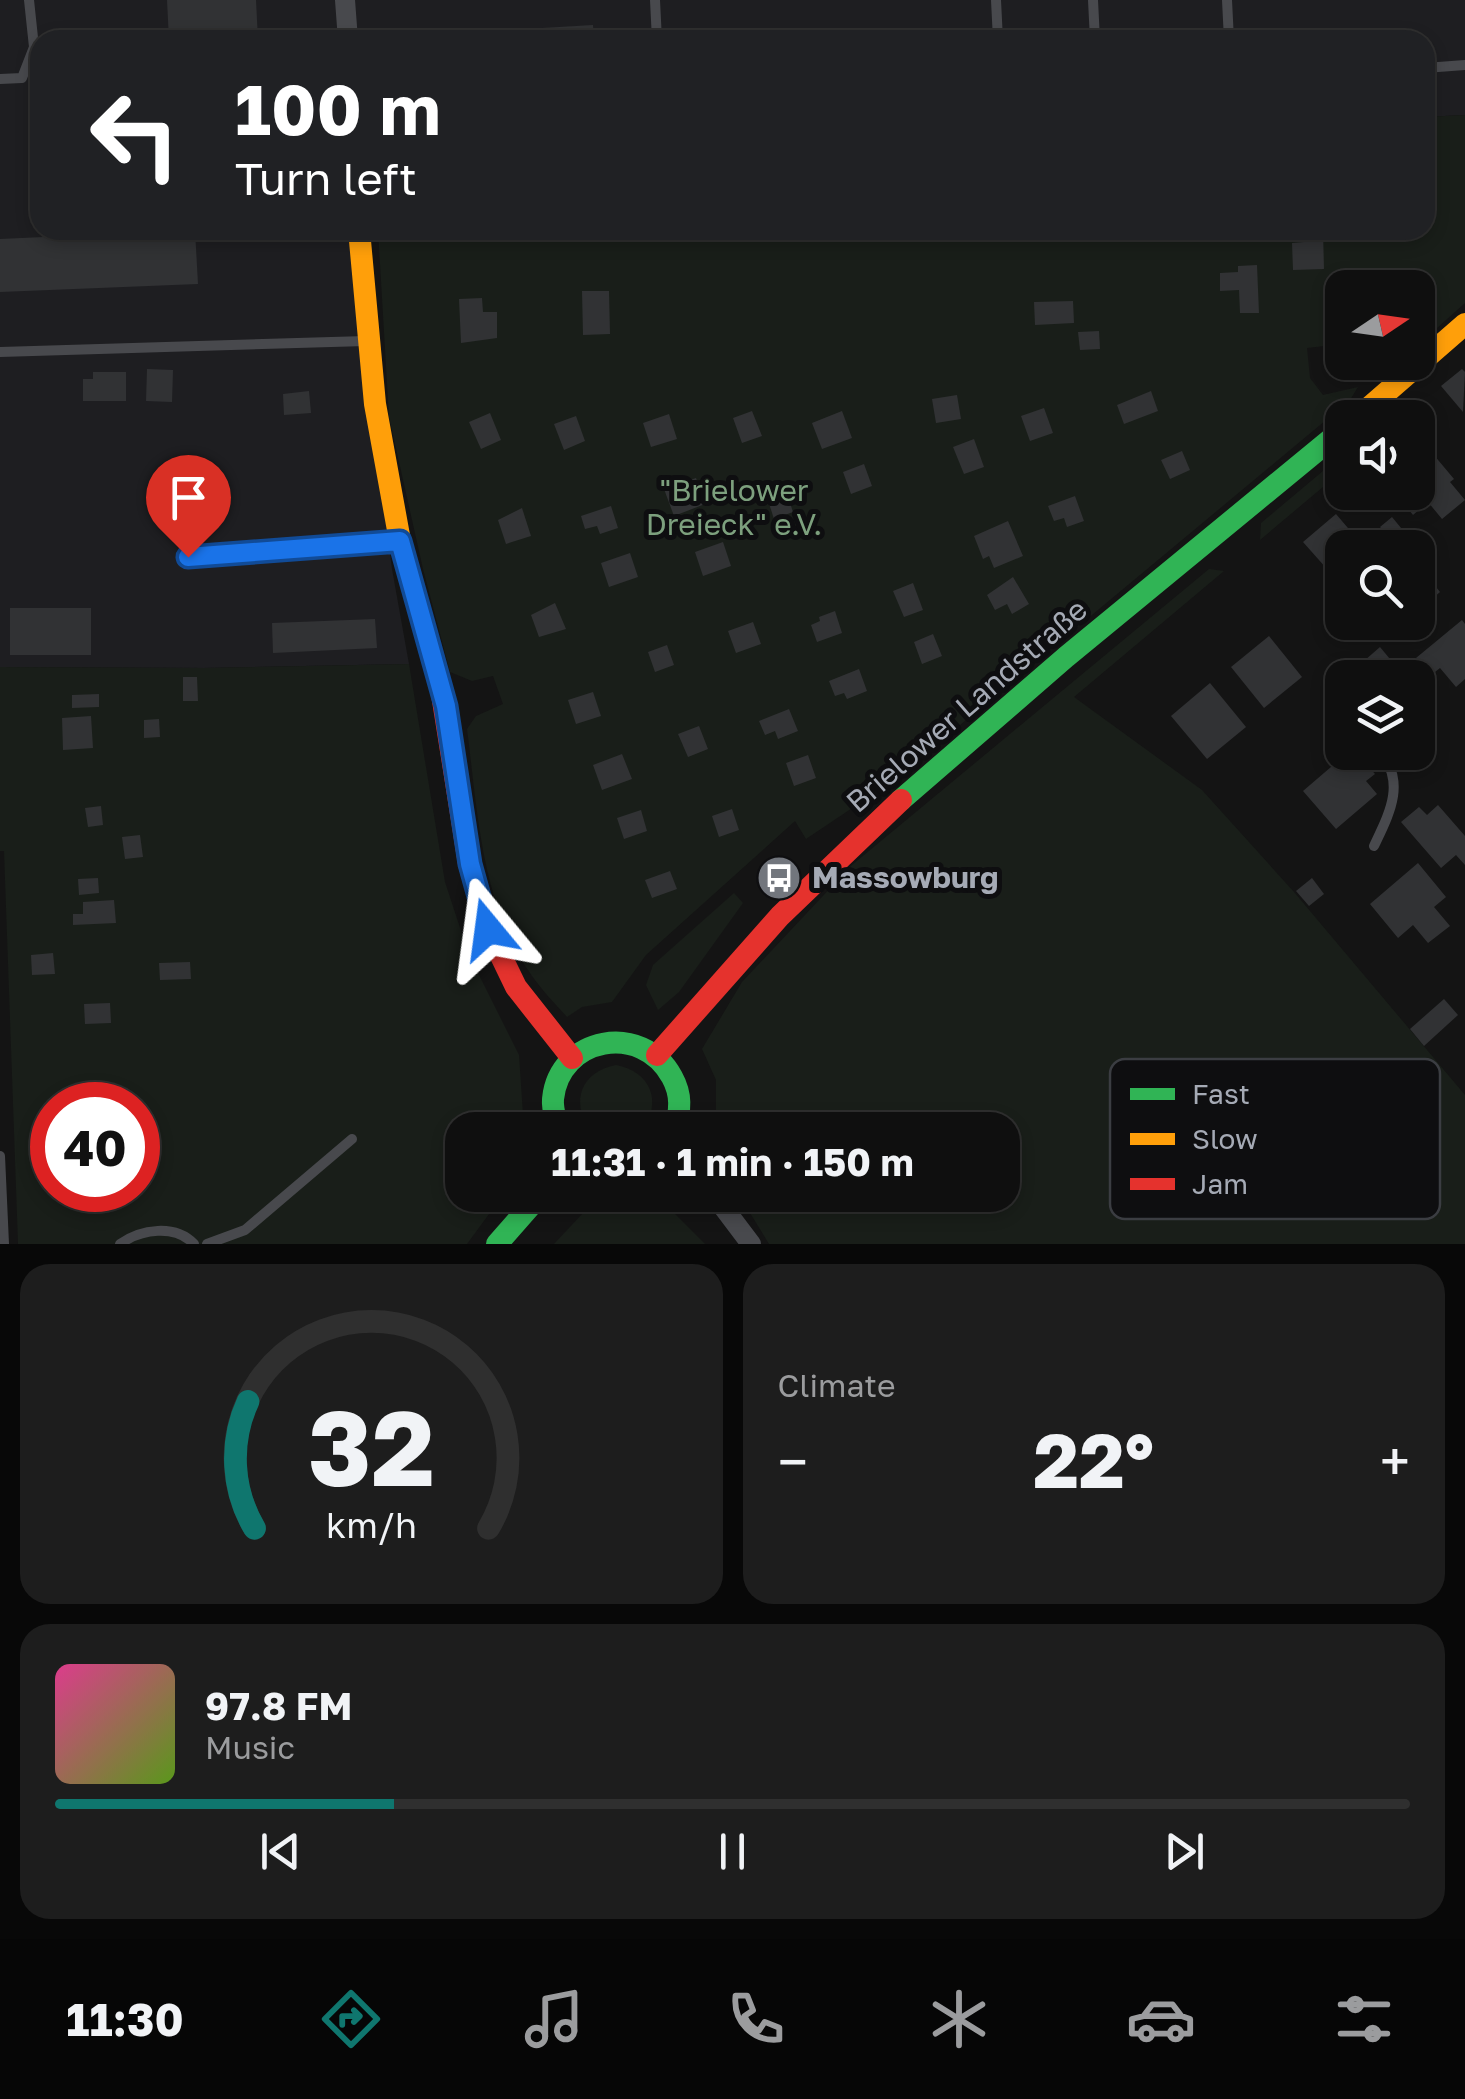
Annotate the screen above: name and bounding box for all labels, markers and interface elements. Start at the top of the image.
text: 100 m [235,66,441,150]
icon: left [70,70,200,200]
text: Turn left [235,151,417,205]
north arrow [1325,270,1435,380]
map controls [1325,270,1435,770]
button: sound [1325,400,1435,510]
pin [146,455,231,558]
icon: arrive [161,470,216,525]
park label: "Brielower Dreieck" e.V. [646,472,822,542]
button: search [1325,530,1435,640]
street label: Brielower Landstraße [839,591,1094,820]
button: layers [1325,660,1435,770]
bus stop icon: Massowburg [756,855,802,901]
place label: Massowburg [812,859,998,895]
position arrow [436,877,540,981]
legend [1110,1059,1440,1219]
text: Fast [1192,1077,1250,1110]
speed limit sign: 40 [30,1082,160,1212]
text: Slow [1192,1122,1258,1155]
text: 11:31 · 1 min · 150 m [551,1139,914,1184]
text: Jam [1192,1167,1248,1200]
text: Climate [778,1366,896,1404]
text: 32 [308,1384,435,1509]
text: 22° [1033,1414,1154,1505]
text: − [778,1428,808,1494]
text: + [1380,1428,1410,1494]
text: km/h [326,1503,417,1546]
text: 97.8 FM [205,1683,352,1728]
text: Music [205,1728,295,1766]
icon: previous [253,1824,308,1879]
icon: pause [705,1824,760,1879]
icon: next [1157,1824,1212,1879]
icon: directions [316,1984,386,2054]
icon: music [519,1984,589,2054]
icon: phone [721,1984,791,2054]
icon: climate [924,1984,994,2054]
icon: car [1126,1984,1196,2054]
icon: filters [1329,1984,1399,2054]
text: 11:30 [66,1992,184,2046]

